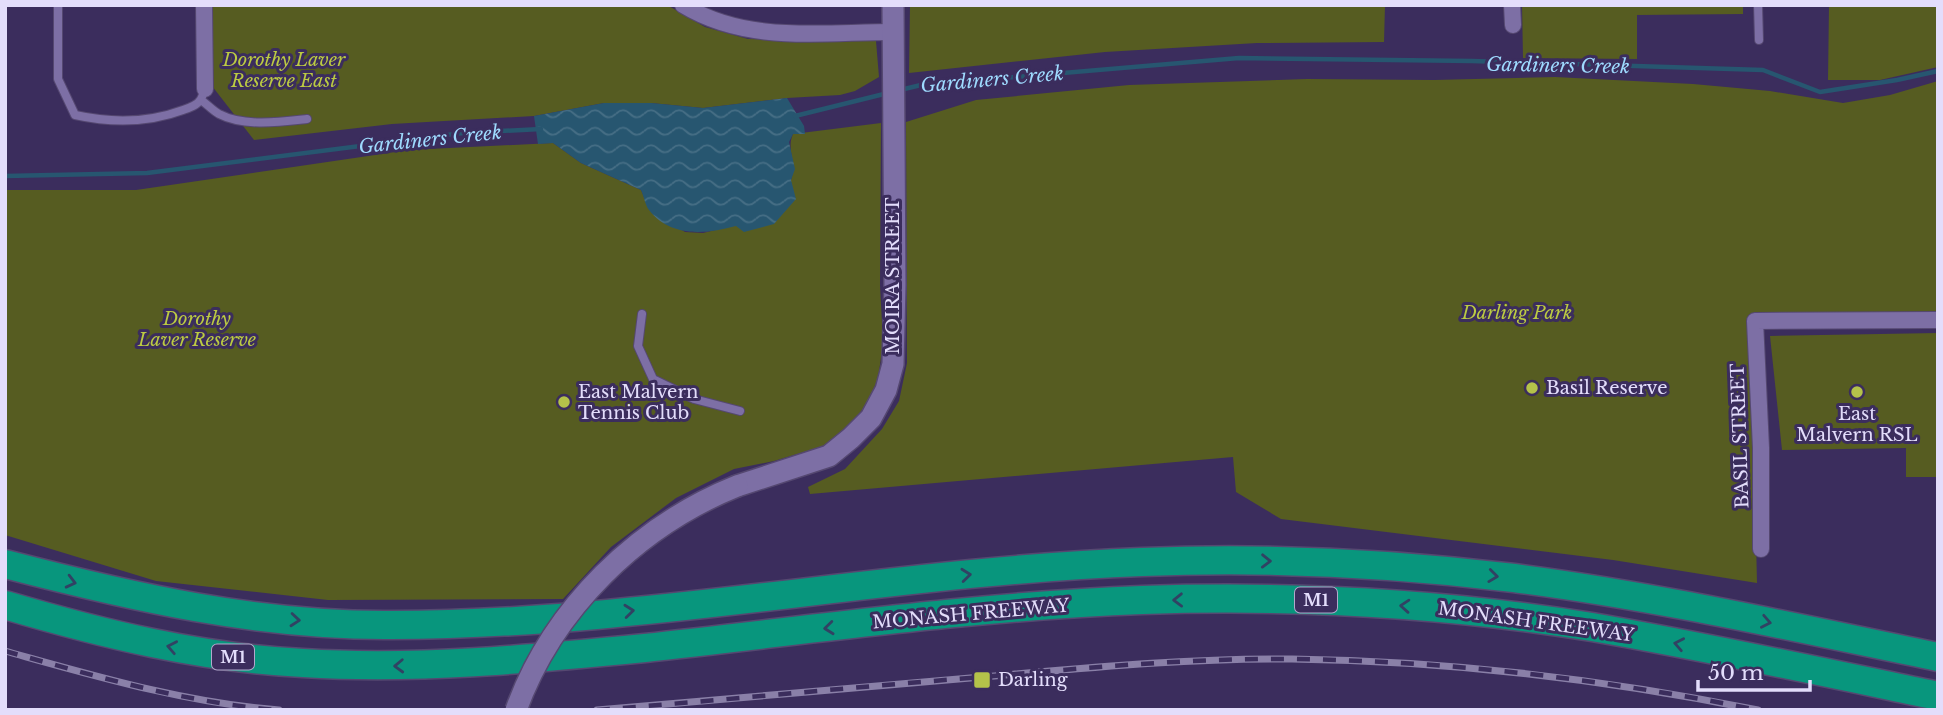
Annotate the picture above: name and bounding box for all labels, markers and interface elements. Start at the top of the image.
park label: Dorothy Laver Reserve East [222,49,346,92]
water label: Gardiners Creek [1486,53,1630,78]
water label: Gardiners Creek [919,62,1065,97]
water label: Gardiners Creek [357,121,503,158]
street label: MOIRA STREET [882,197,904,354]
park label: Darling Park [1461,302,1572,324]
park label: Dorothy Laver Reserve [137,308,256,351]
street label: BASIL STREET [1726,363,1754,509]
place label: Basil Reserve [1546,377,1667,399]
marker: Basil Reserve [1524,380,1540,396]
place label: East Malvern Tennis Club [578,381,698,424]
marker: East Malvern RSL [1849,384,1865,400]
marker: East Malvern Tennis Club [556,394,572,410]
place label: East Malvern RSL [1796,403,1918,446]
one-way arrow [1262,553,1272,569]
one-way arrow [961,568,972,583]
one-way arrow [1488,568,1499,583]
one-way arrow [65,574,77,588]
road number: M1 [1295,587,1337,612]
one-way arrow [1172,592,1183,607]
street label: MONASH FREEWAY [872,594,1071,634]
street label: MONASH FREEWAY [1437,597,1636,647]
one-way arrow [1399,599,1410,614]
one-way arrow [623,604,635,619]
one-way arrow [290,612,301,627]
one-way arrow [1760,614,1772,629]
one-way arrow [823,620,834,635]
one-way arrow [1673,637,1685,652]
one-way arrow [166,641,178,656]
road number: M1 [212,644,254,670]
scale bar [1698,648,1810,692]
one-way arrow [393,658,404,673]
text: 50 m [1708,660,1764,686]
place label: Darling [998,669,1068,691]
marker: Darling [972,670,992,690]

